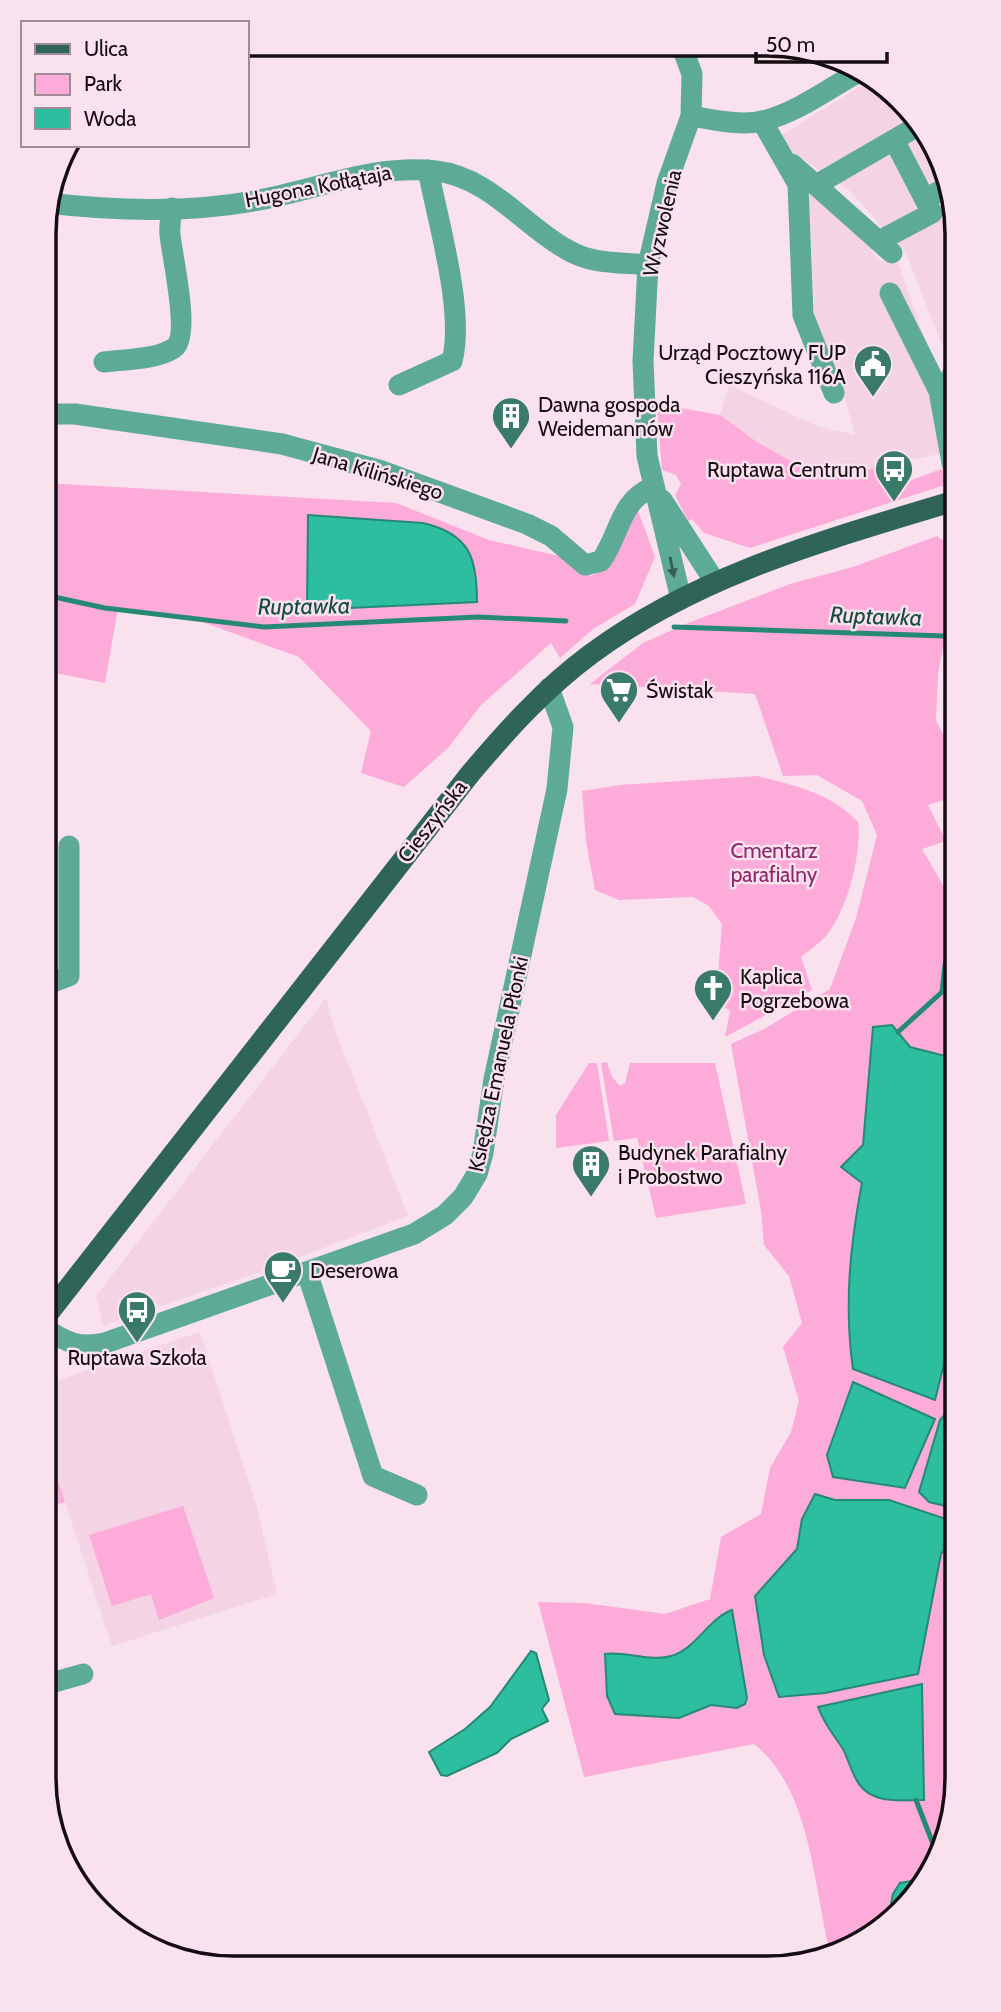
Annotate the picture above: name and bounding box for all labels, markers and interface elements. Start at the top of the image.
legend [21,21,248,147]
scale bar [756,21,887,65]
text: 50 m [766,32,815,57]
text: Ulica [84,36,128,61]
text: Park [84,71,122,96]
text: Woda [84,106,136,131]
street label: Hugona Kołłątaja [243,160,393,213]
street label: Wyzwolenia [638,167,686,279]
place label: Urząd Pocztowy FUP Cieszyńska 116A [658,340,846,389]
public building icon: Urząd Pocztowy FUP Cieszyńska 116A [852,343,894,398]
place label: Dawna gospoda Weidemannów [538,392,680,441]
building icon: Dawna gospoda Weidemannów [490,395,532,450]
street label: Jana Kilińskiego [309,441,446,505]
bus stop icon: Ruptawa Centrum [873,448,915,503]
place label: Ruptawa Centrum [707,457,867,482]
one-way arrow [667,556,678,578]
water label: Ruptawka [257,591,351,621]
water label: Ruptawka [829,600,923,632]
supermarket icon: Świstak [598,669,640,724]
place label: Świstak [646,678,714,703]
street label: Cieszyńska [392,775,472,867]
park label: Cmentarz parafialny [730,838,818,887]
street label: Księdza Emanuela Płonki [463,954,533,1174]
place label: Kaplica Pogrzebowa [740,964,849,1013]
church icon: Kaplica Pogrzebowa [692,967,734,1022]
place label: Budynek Parafialny i Probostwo [618,1140,787,1189]
building icon: Budynek Parafialny i Probostwo [570,1143,612,1198]
cafe icon: Deserowa [262,1249,304,1304]
place label: Deserowa [310,1258,398,1283]
bus stop icon: Ruptawa Szkoła [116,1289,158,1344]
place label: Ruptawa Szkoła [67,1345,207,1370]

